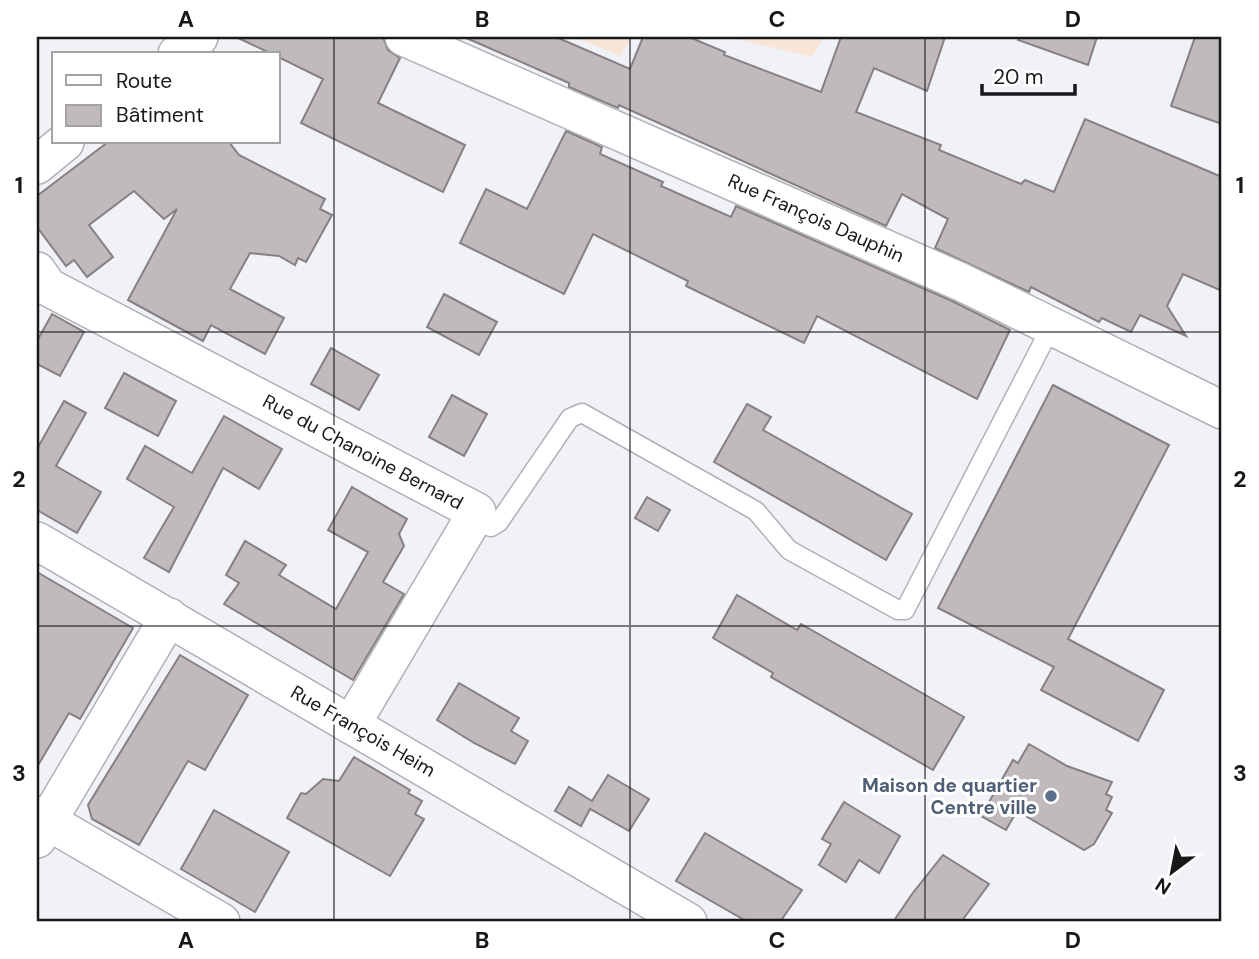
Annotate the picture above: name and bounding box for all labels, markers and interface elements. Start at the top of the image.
text: A [178,4,194,34]
text: B [475,4,489,34]
text: C [769,4,785,34]
text: D [1065,4,1081,34]
legend [52,52,280,144]
scale bar [982,52,1075,96]
text: 20 m [993,63,1044,91]
text: Route [116,67,172,95]
text: Bâtiment [116,101,204,129]
street label: Rue François Dauphin [724,168,908,268]
text: 1 [15,170,23,200]
text: 1 [1236,170,1244,200]
street label: Rue du Chanoine Bernard [259,389,467,515]
text: 2 [12,464,26,494]
text: 2 [1233,464,1247,494]
street label: Rue François Heim [286,679,440,783]
text: 3 [12,758,26,788]
text: 3 [1233,758,1247,788]
place label: Maison de quartier Centre ville [862,773,1037,820]
marker: Maison de quartier Centre ville [1043,788,1059,804]
north arrow [1136,836,1206,906]
text: N [1151,872,1176,900]
text: A [178,925,194,955]
text: B [475,925,489,955]
text: C [769,925,785,955]
text: D [1065,925,1081,955]

